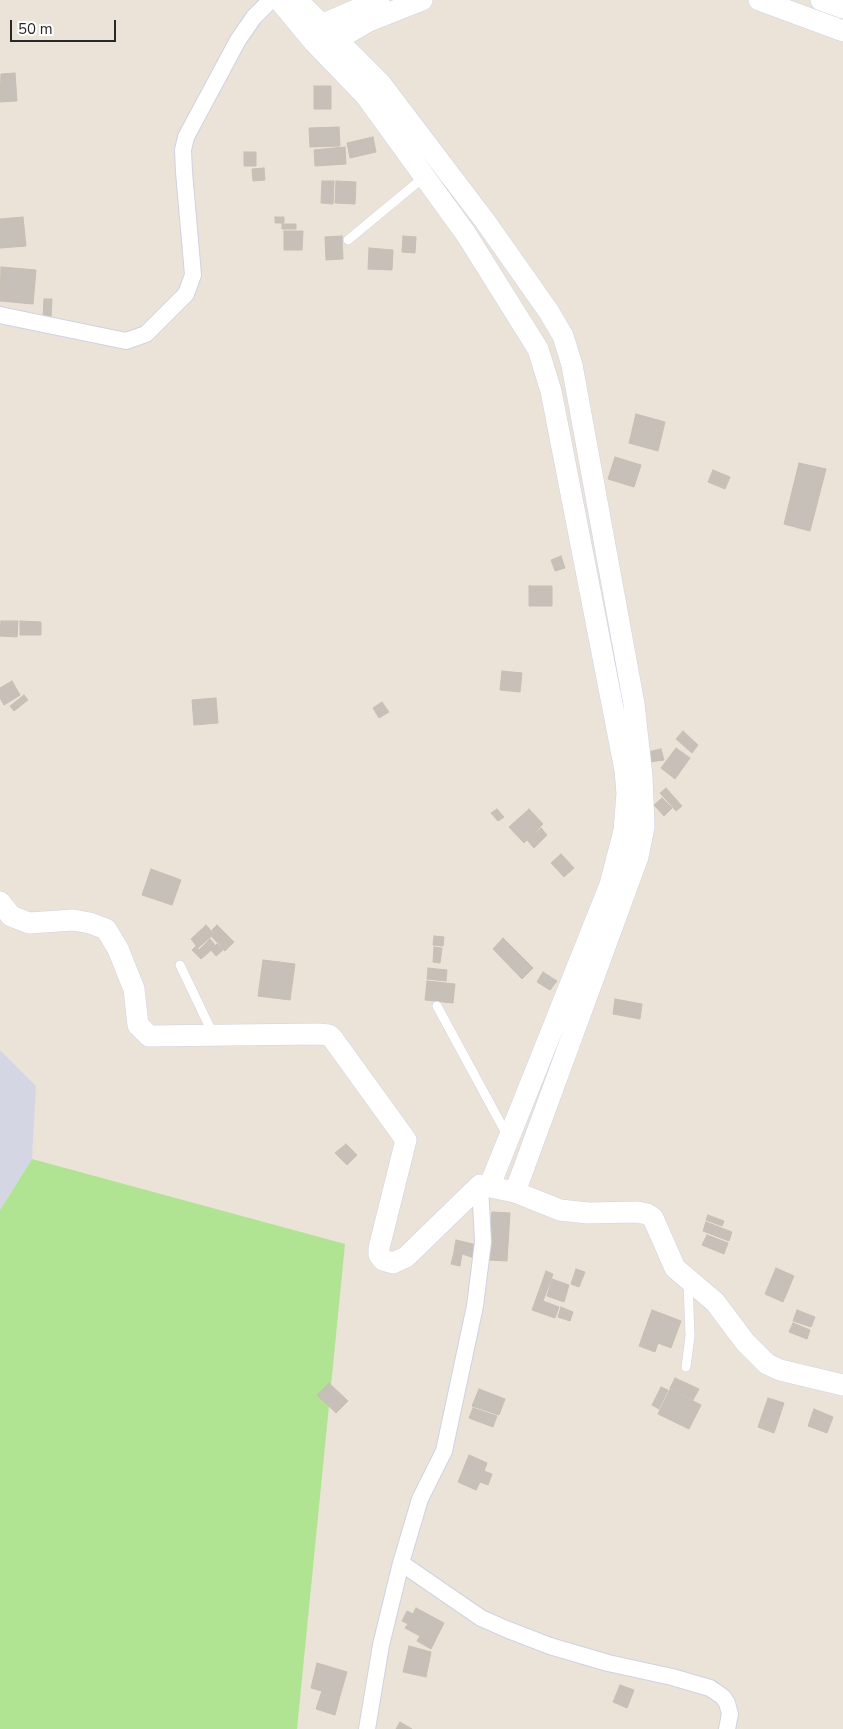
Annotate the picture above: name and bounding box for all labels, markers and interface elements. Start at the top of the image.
scale bar [12,10,119,42]
text: 50 m [18,19,53,39]

